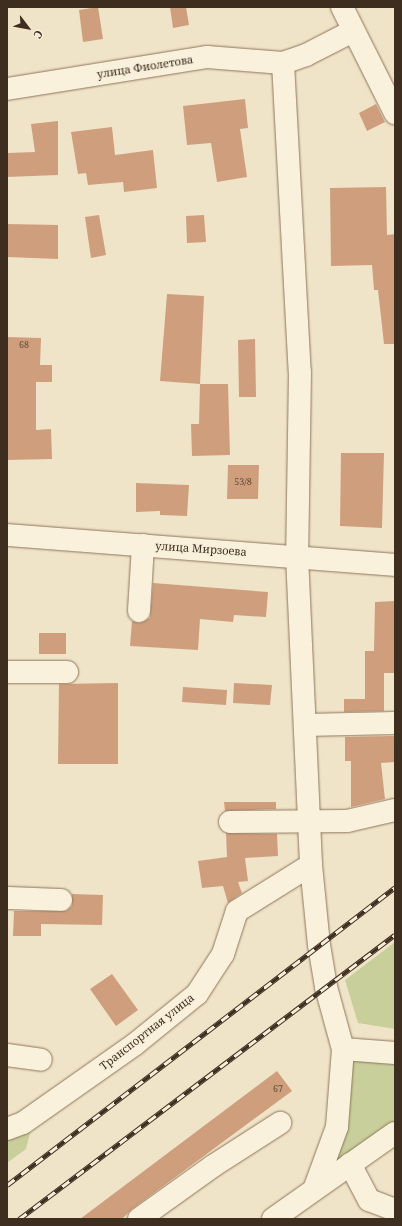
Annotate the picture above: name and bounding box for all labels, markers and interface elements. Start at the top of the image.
north arrow [8,8,48,48]
text: С [30,28,47,42]
street label: улица Фиолетова [96,53,194,81]
house number: 68 [19,340,29,350]
house number: 53/8 [234,477,252,487]
street label: улица Мирзоева [155,539,247,559]
street label: Транспортная улица [97,991,197,1073]
house number: 67 [273,1084,283,1094]

